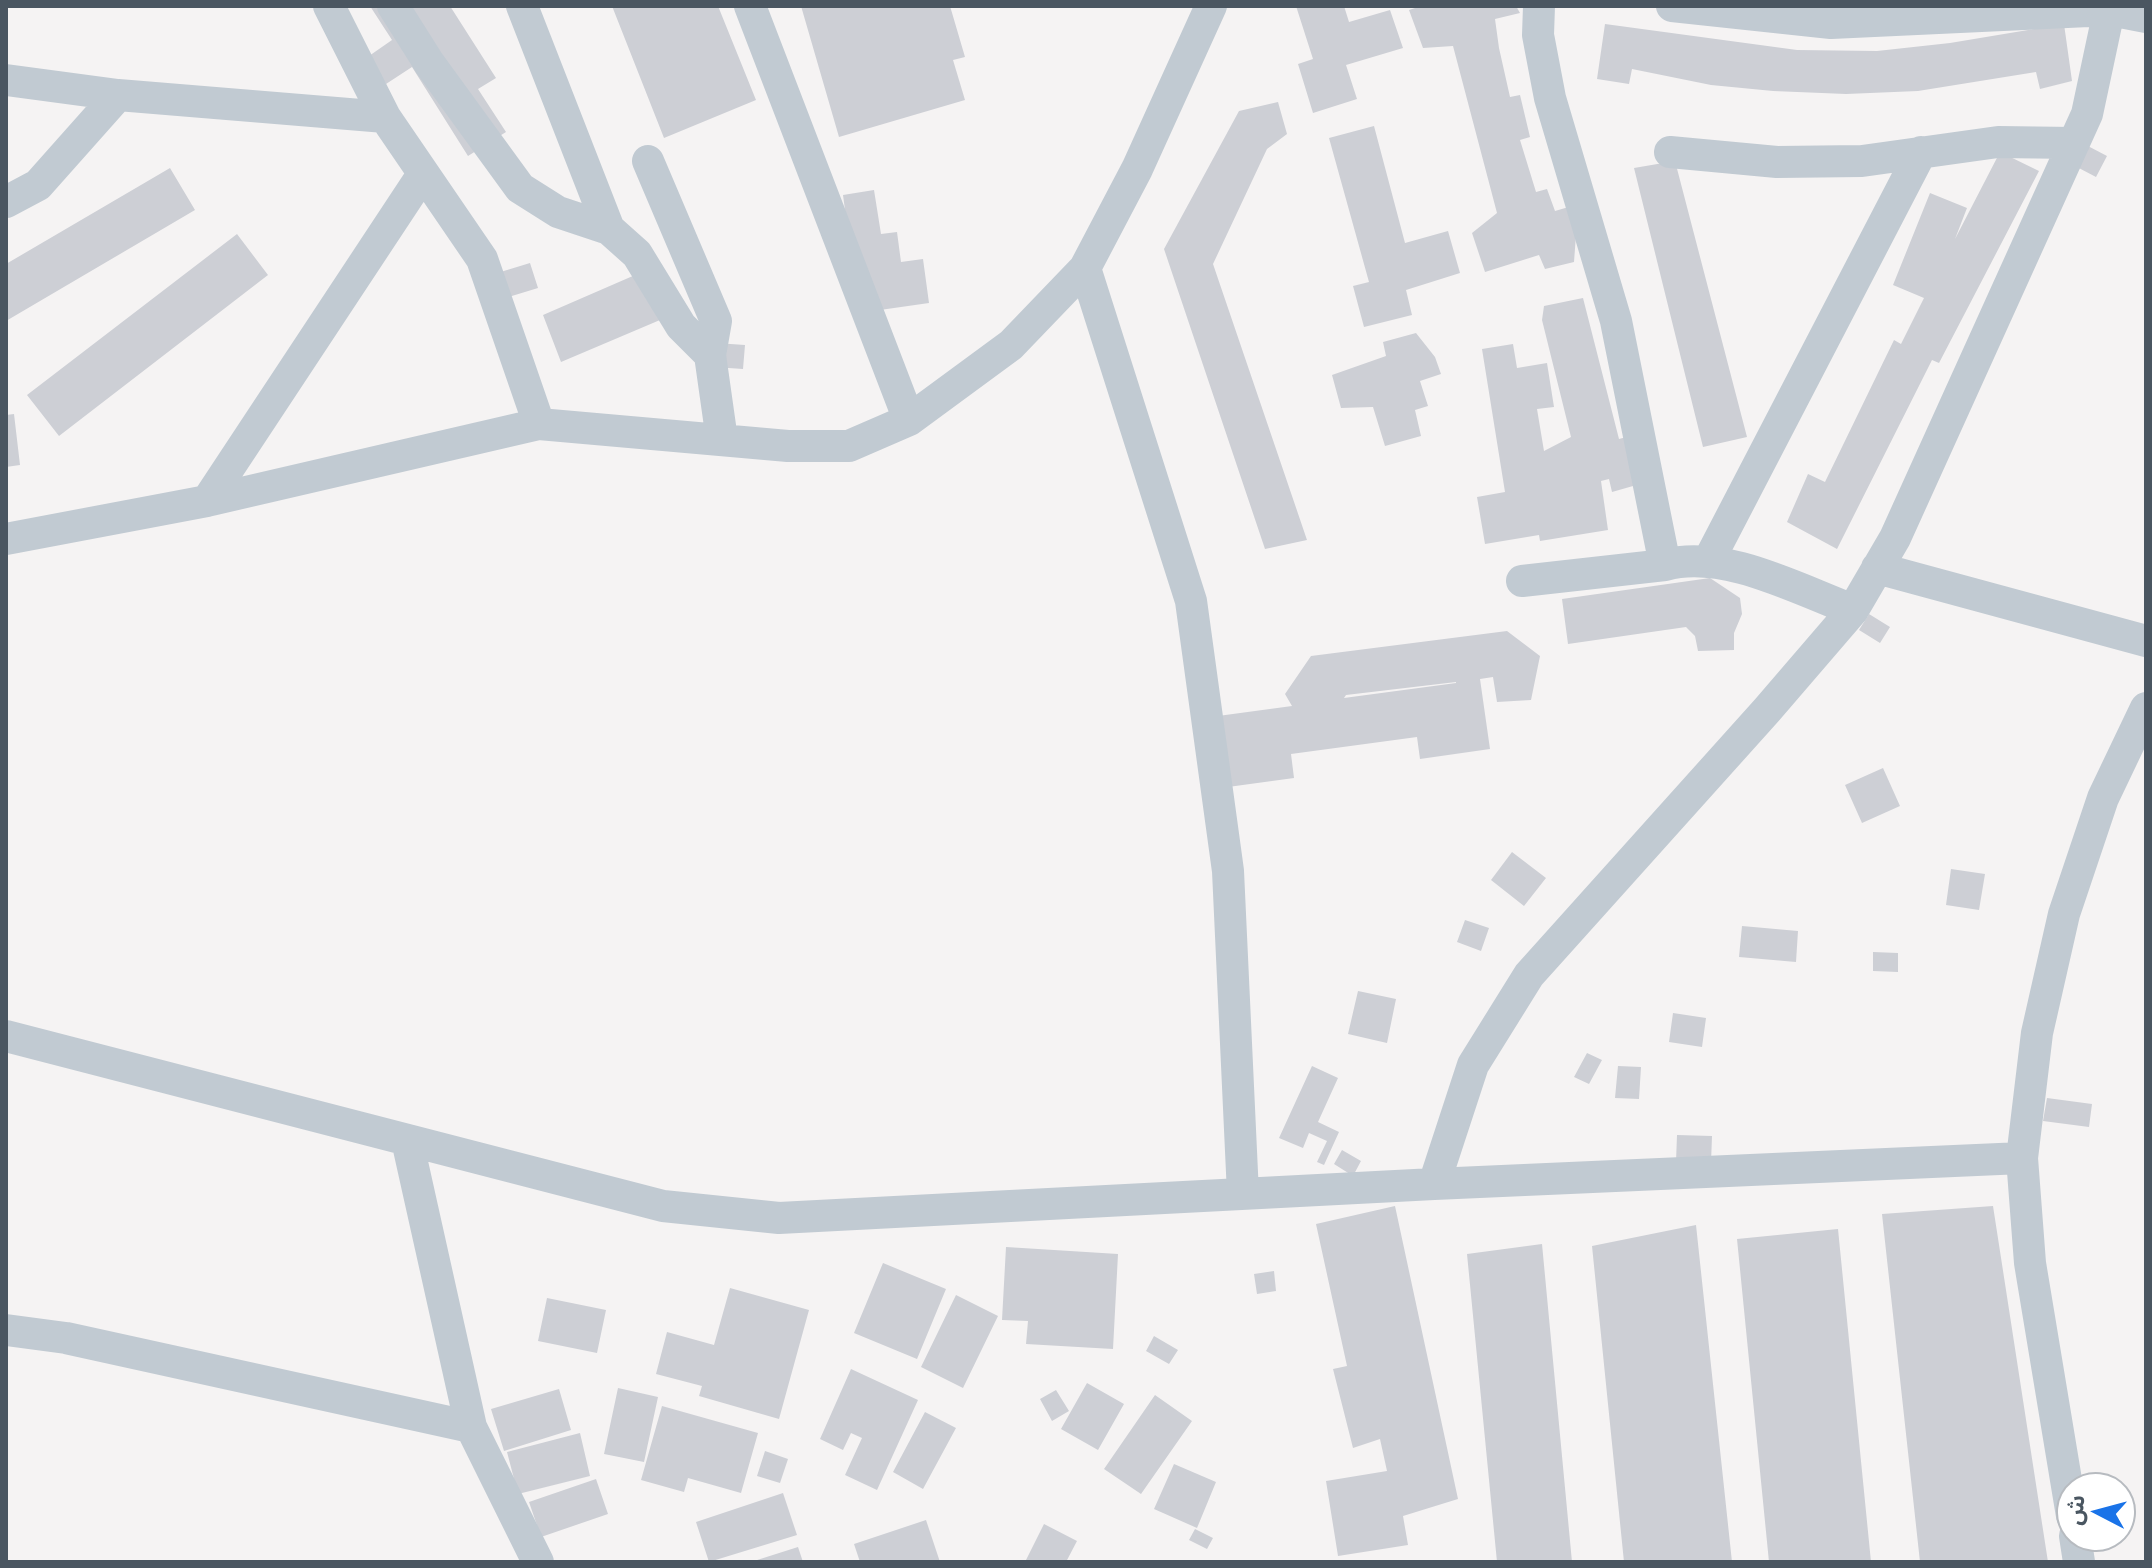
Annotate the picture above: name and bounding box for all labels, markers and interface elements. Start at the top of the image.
north arrow [2056,1472,2136,1552]
text: ش [2060,1493,2089,1526]

